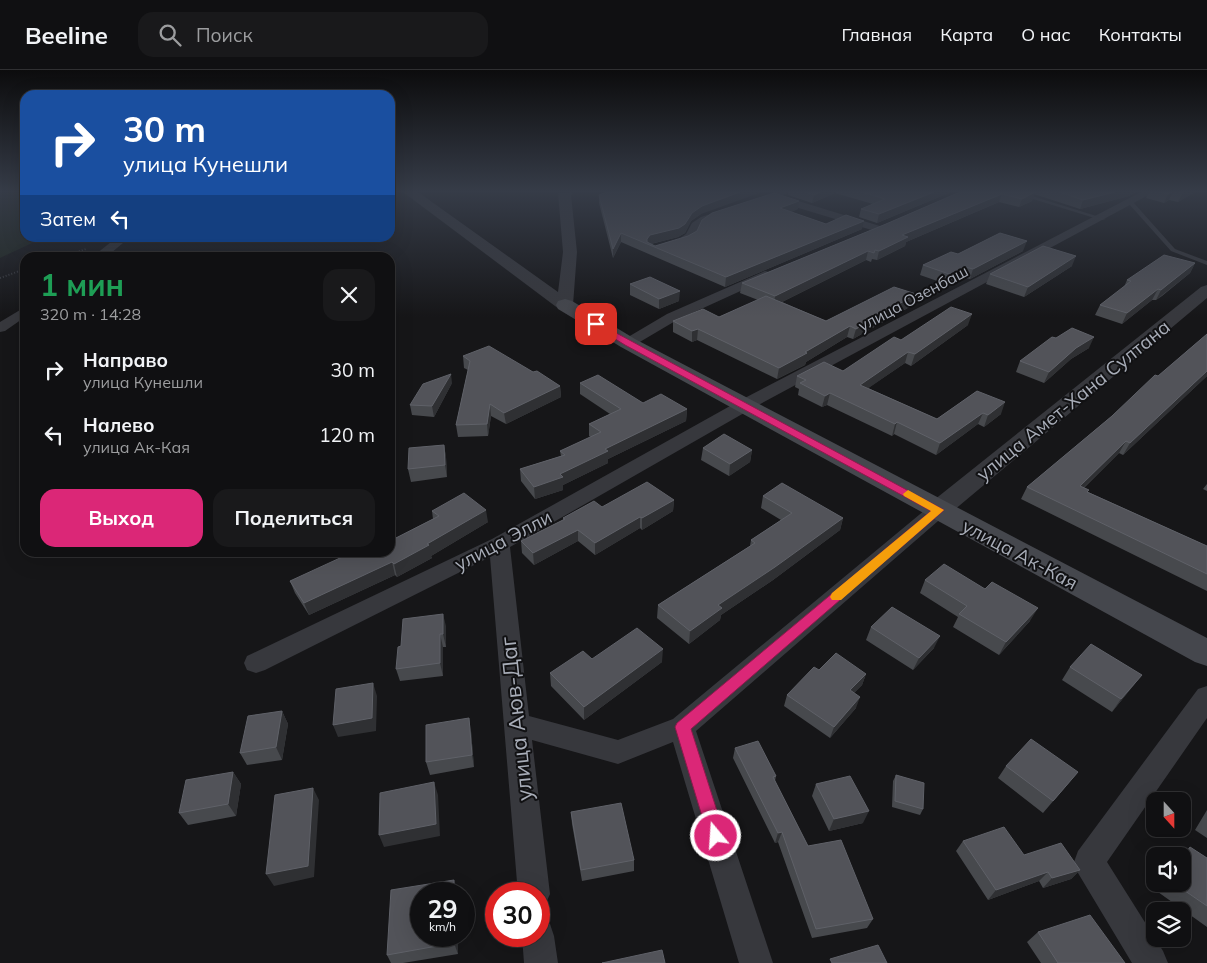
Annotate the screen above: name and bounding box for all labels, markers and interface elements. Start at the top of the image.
search box [138,12,488,57]
text: Beeline [25,20,108,50]
icon: search [156,21,184,49]
text: Поиск [196,23,253,47]
text: Главная [842,23,912,46]
text: Карта [940,23,993,46]
text: О нас [1021,23,1071,46]
text: Контакты [1099,23,1182,46]
text: 30 m [123,107,206,151]
icon: right [40,110,105,175]
text: улица Кунешли [123,150,288,178]
icon: left [106,205,134,233]
text: Затем [40,207,96,231]
street label: улица Озенбаш [855,261,971,335]
text: 1 мин [40,266,124,304]
button: close [323,269,375,321]
pin [575,303,617,345]
text: 320 m · 14:28 [40,304,141,324]
icon: arrive [582,310,610,338]
street label: улица Амет-Хана Султана [971,314,1175,486]
text: Направо [83,348,168,372]
icon: right [40,356,68,384]
text: 30 m [331,358,375,382]
text: улица Кунешли [83,372,203,392]
text: Налево [83,413,155,437]
icon: left [40,421,68,449]
text: 120 m [319,423,375,447]
text: улица Ак-Кая [83,437,190,457]
button: Выход [40,489,203,547]
button: Поделиться [213,489,375,547]
street label: улица Элли [450,504,556,576]
street label: улица Ак-Кая [958,514,1082,594]
street label: улица Аюв-Даг [493,635,539,803]
north arrow [1146,792,1191,838]
map controls [1146,792,1191,947]
position arrow [689,809,741,861]
button: sound [1146,847,1191,892]
speed limit sign: 30 [485,882,550,947]
text: 29 [427,893,458,924]
button: layers [1146,902,1191,947]
text: km/h [429,919,456,934]

